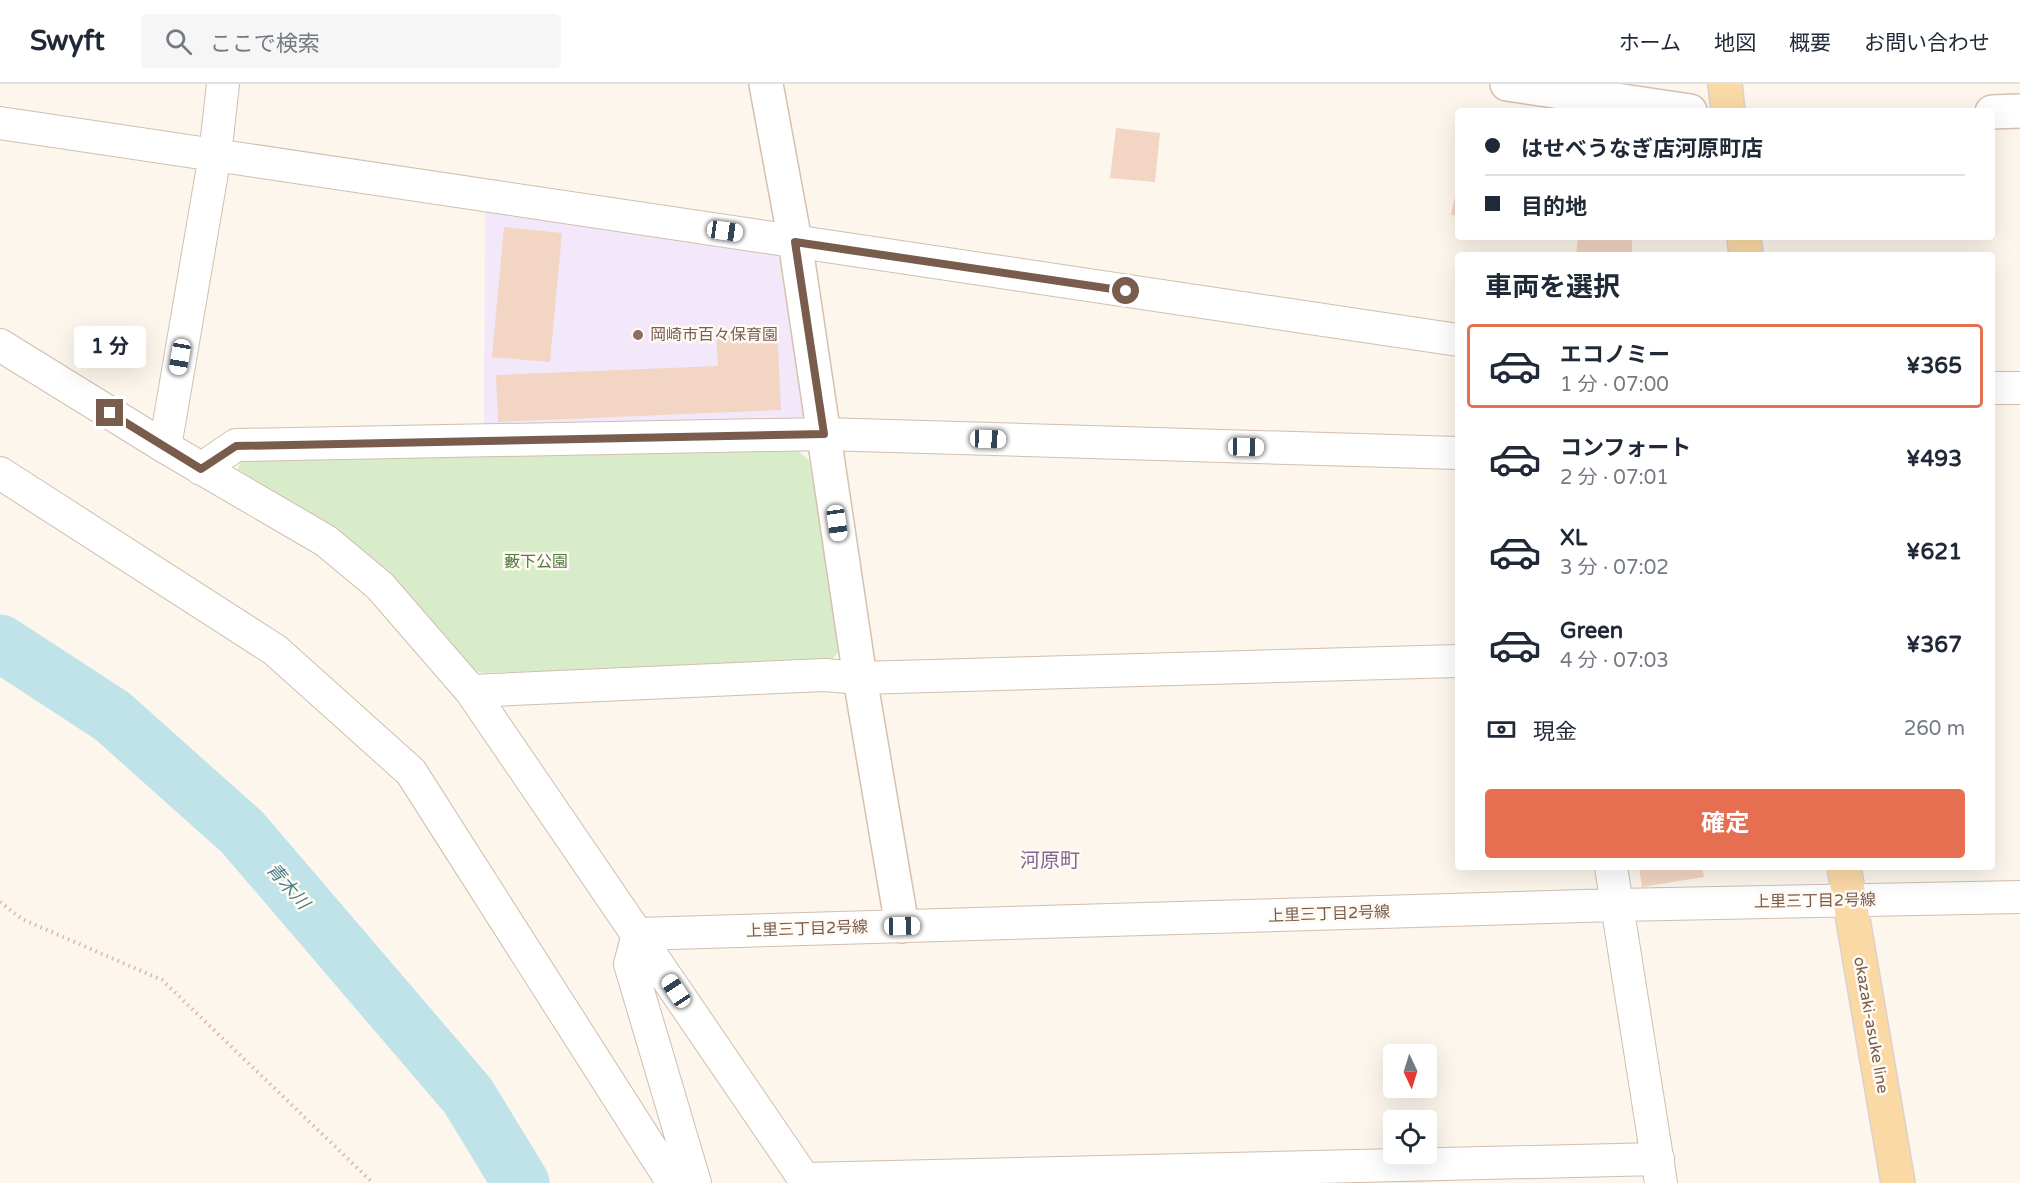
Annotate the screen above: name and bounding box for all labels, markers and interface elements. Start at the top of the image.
search box [141,14,561,68]
text: Swyft [30,24,105,58]
icon: search [162,25,195,58]
text: ここで検索 [210,31,320,57]
text: ホーム [1619,31,1681,56]
text: 地図 [1714,31,1756,56]
text: 概要 [1789,31,1831,56]
text: お問い合わせ [1864,31,1990,56]
text: はせべうなぎ店河原町店 [1521,136,1763,162]
text: 目的地 [1521,194,1587,220]
car [706,220,744,242]
text: 車両を選択 [1485,271,1620,304]
route start [1112,277,1139,304]
place label: 岡崎市百々保育園 [650,325,778,345]
callout: 1 分 [74,326,146,368]
marker: 岡崎市百々保育園 [631,328,645,342]
text: 1 分 [91,335,129,359]
car [168,338,192,376]
icon: car [1488,339,1542,393]
text: エコノミー [1560,342,1670,368]
text: ¥365 [1906,353,1962,379]
text: 1 分 · 07:00 [1560,373,1669,397]
route end [96,399,123,426]
car [970,429,1006,449]
icon: car [1488,432,1542,486]
text: コンフォート [1560,435,1691,461]
car [1228,438,1264,456]
text: ¥493 [1906,446,1962,472]
text: 2 分 · 07:01 [1560,466,1669,490]
car [826,504,848,542]
icon: car [1488,525,1542,579]
text: XL [1560,525,1587,551]
text: ¥621 [1906,539,1962,565]
park label: 藪下公園 [504,552,568,572]
text: 3 分 · 07:02 [1560,556,1669,580]
icon: car [1488,618,1542,672]
text: Green [1560,618,1623,644]
text: ¥367 [1906,632,1962,658]
text: 4 分 · 07:03 [1560,649,1669,673]
icon: cash [1485,713,1518,746]
text: 260 m [1904,717,1965,741]
text: 現金 [1533,719,1577,745]
button: 確定 [1485,789,1965,858]
district label: 河原町 [1020,849,1080,873]
water label: 青木川 [262,858,315,915]
street label: 上里三丁目2号線 [1754,890,1876,912]
street label: 上里三丁目2号線 [1268,902,1390,926]
street label: 上里三丁目2号線 [746,917,868,941]
car [884,917,920,935]
street label: okazaki-asuke line [1849,955,1893,1095]
car [658,971,694,1011]
north arrow [1383,1044,1437,1098]
map controls [1383,1044,1437,1164]
button: locate [1383,1110,1437,1164]

